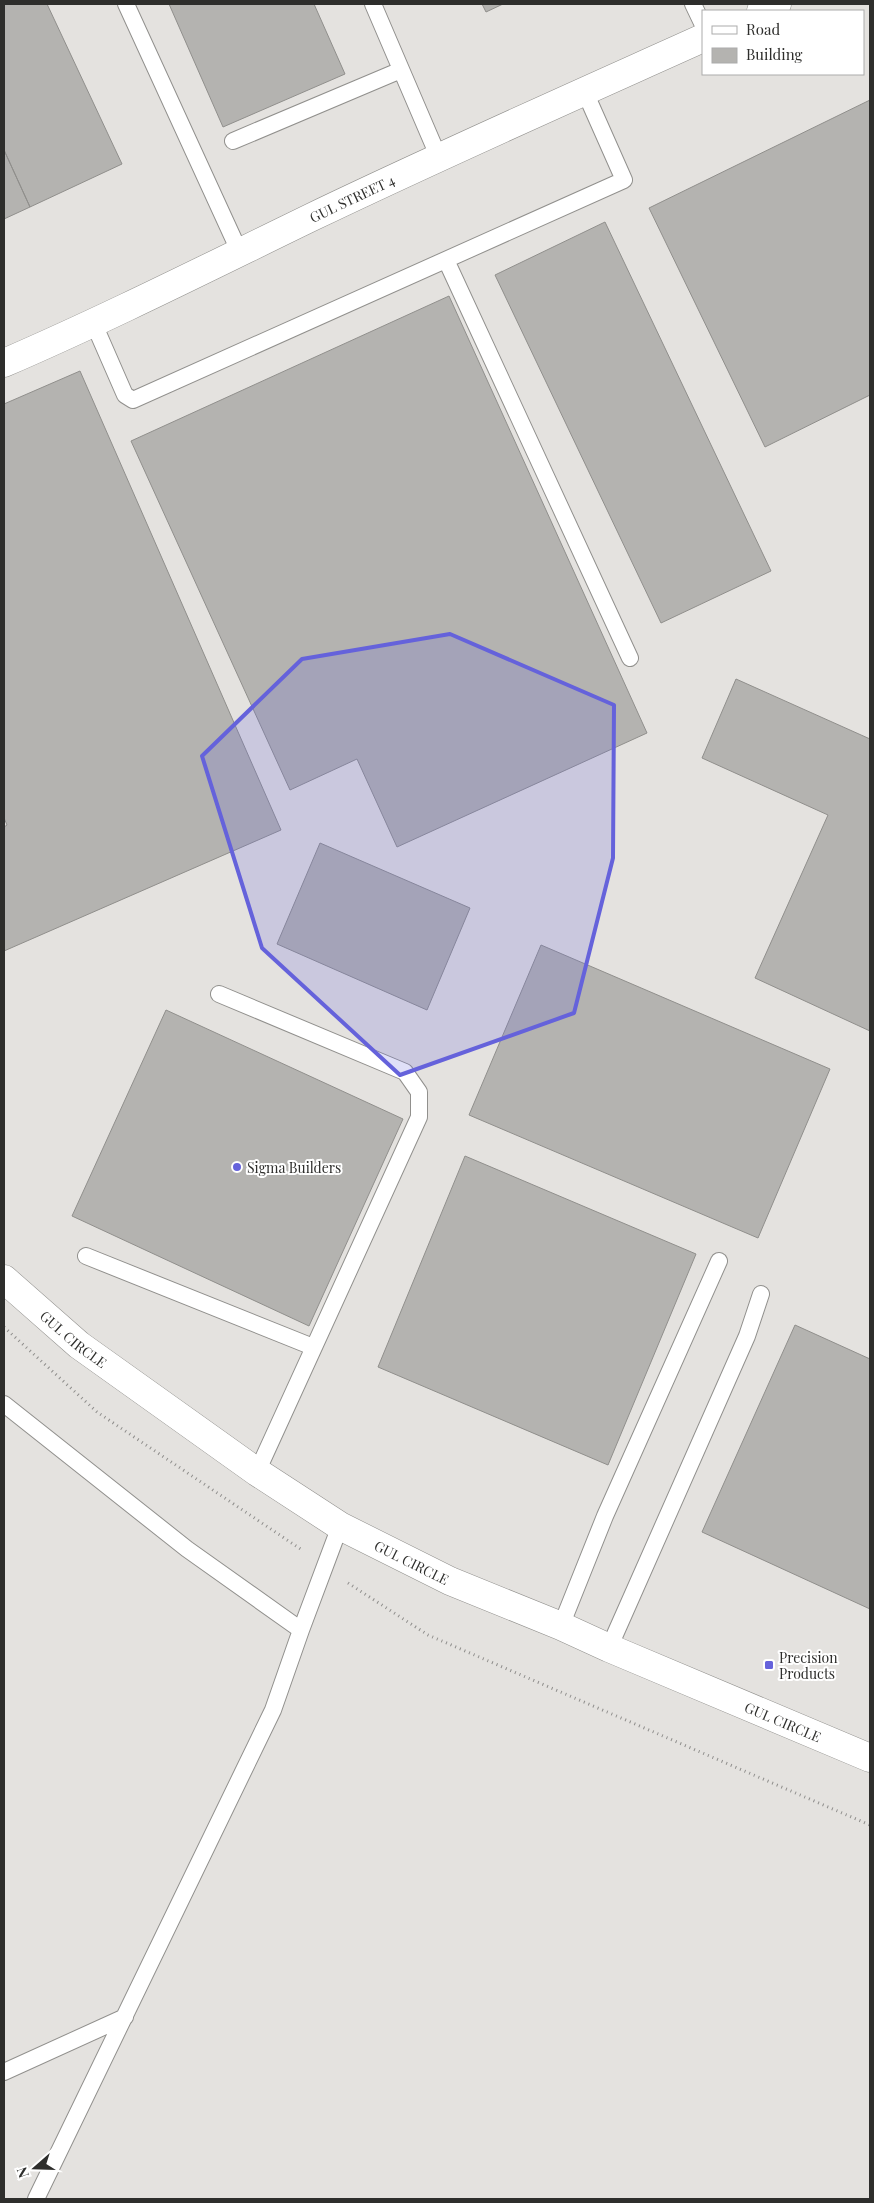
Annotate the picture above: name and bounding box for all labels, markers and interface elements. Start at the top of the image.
legend [702,10,864,75]
text: Road [746,19,780,39]
text: Building [746,44,803,64]
street label: GUL STREET 4 [306,170,398,226]
place label: Sigma Builders [247,1158,341,1177]
marker: Sigma Builders [231,1161,243,1173]
street label: GUL CIRCLE [36,1306,111,1372]
street label: GUL CIRCLE [371,1535,452,1589]
place label: Precision Products [779,1648,838,1683]
marker: Precision Products [763,1659,775,1671]
street label: GUL CIRCLE [742,1697,824,1746]
north arrow [10,2143,60,2193]
text: N [12,2165,33,2181]

